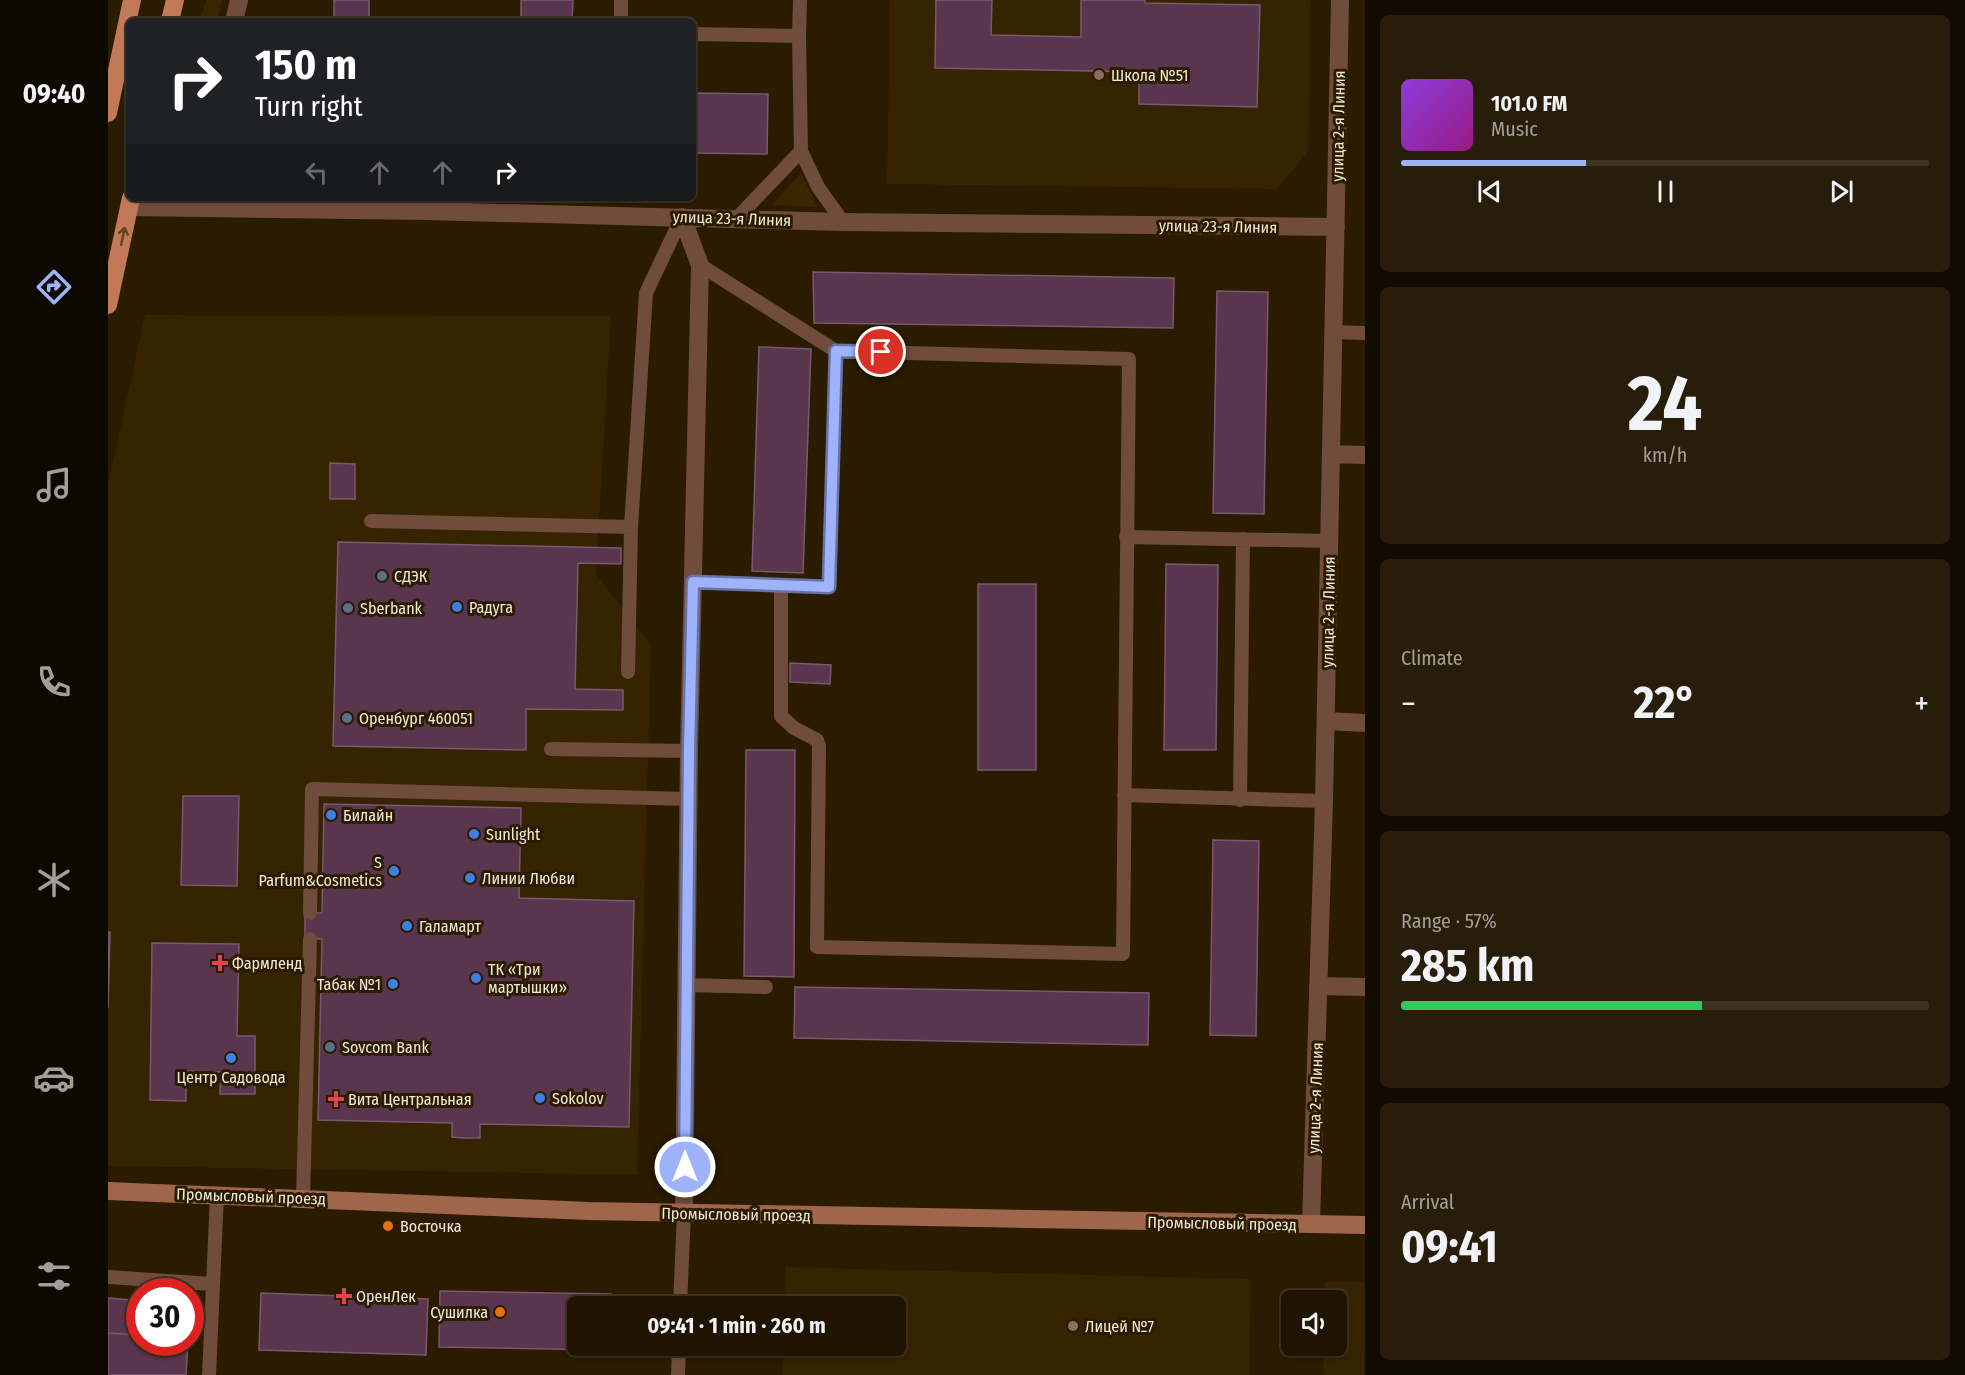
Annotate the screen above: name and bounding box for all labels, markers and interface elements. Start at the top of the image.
text: 150 m [255,40,357,90]
icon: right [156,42,234,120]
place label: Школа №51 [1111,66,1189,85]
marker: Школа №51 [1092,68,1106,82]
street label: улица 2-я Линия [1328,70,1349,182]
text: 09:40 [22,78,86,110]
text: 101.0 FM [1491,90,1567,117]
text: Turn right [255,91,363,123]
text: Music [1491,117,1538,141]
icon: left [300,156,333,189]
icon: ahead [363,156,396,189]
icon: ahead [426,156,459,189]
icon: right [489,156,522,189]
icon: previous [1473,175,1506,208]
icon: pause [1649,175,1682,208]
icon: next [1825,175,1858,208]
street label: улица 23-я Линия [672,207,792,230]
street label: улица 23-я Линия [1159,216,1277,237]
one-way arrow [117,226,129,245]
icon: directions [33,266,75,308]
pin [855,326,906,377]
icon: arrive [864,335,897,368]
text: 24 [1628,357,1702,451]
text: km/h [1643,443,1687,467]
icon: music [33,464,75,506]
street label: улица 2-я Линия [1318,556,1339,668]
place label: СДЭК [394,567,428,586]
marker: СДЭК [375,569,389,583]
place label: Радуга [469,598,513,617]
place label: Sberbank [360,599,423,618]
marker: Радуга [450,600,464,614]
marker: Sberbank [341,601,355,615]
text: Climate [1401,646,1463,670]
icon: phone [33,661,75,703]
text: 22° [1634,676,1696,730]
text: − [1401,684,1416,724]
text: + [1914,684,1929,724]
place label: Оренбург 460051 [359,709,473,728]
marker: Оренбург 460051 [340,711,354,725]
place label: Билайн [343,806,393,825]
marker: Билайн [324,808,338,822]
place label: Sunlight [486,825,541,844]
marker: Sunlight [467,827,481,841]
place label: S Parfum&Cosmetics [259,853,382,890]
icon: climate [33,859,75,901]
marker: S Parfum&Cosmetics [387,864,401,878]
place label: Линии Любви [482,869,575,888]
marker: Линии Любви [463,871,477,885]
text: Range · 57% [1401,909,1497,933]
place label: Галамарт [419,917,481,936]
marker: Галамарт [400,919,414,933]
text: 285 km [1401,939,1534,993]
place label: Фармленд [232,954,302,973]
marker: Фармленд [213,956,227,970]
place label: ТК «Три мартышки» [488,960,567,997]
marker: ТК «Три мартышки» [469,971,483,985]
place label: Табак №1 [317,975,381,994]
marker: Табак №1 [386,977,400,991]
place label: Sovcom Bank [342,1038,429,1057]
marker: Sovcom Bank [323,1040,337,1054]
street label: улица 2-я Линия [1304,1042,1327,1154]
marker: Центр Садовода [224,1051,238,1065]
icon: car [33,1057,75,1099]
place label: Центр Садовода [176,1068,286,1087]
place label: Sokolov [552,1089,604,1108]
place label: Вита Центральная [348,1090,472,1109]
marker: Sokolov [533,1091,547,1105]
marker: Вита Центральная [329,1092,343,1106]
position arrow [653,1135,717,1199]
street label: Промысловый проезд [176,1184,326,1209]
text: Arrival [1401,1190,1454,1214]
street label: Промысловый проезд [661,1204,811,1225]
street label: Промысловый проезд [1147,1213,1297,1234]
place label: Восточка [400,1217,462,1236]
marker: Восточка [381,1219,395,1233]
text: 09:41 [1401,1220,1498,1274]
icon: filters [33,1255,75,1297]
speed limit sign: 30 [126,1278,204,1356]
place label: ОренЛек [356,1287,416,1306]
marker: ОренЛек [337,1289,351,1303]
map controls [1281,1290,1347,1356]
button: sound [1281,1290,1347,1356]
place label: Сушилка [430,1303,488,1322]
marker: Сушилка [493,1305,507,1319]
text: 09:41 · 1 min · 260 m [647,1312,826,1339]
place label: Лицей №7 [1085,1317,1154,1336]
marker: Лицей №7 [1066,1319,1080,1333]

